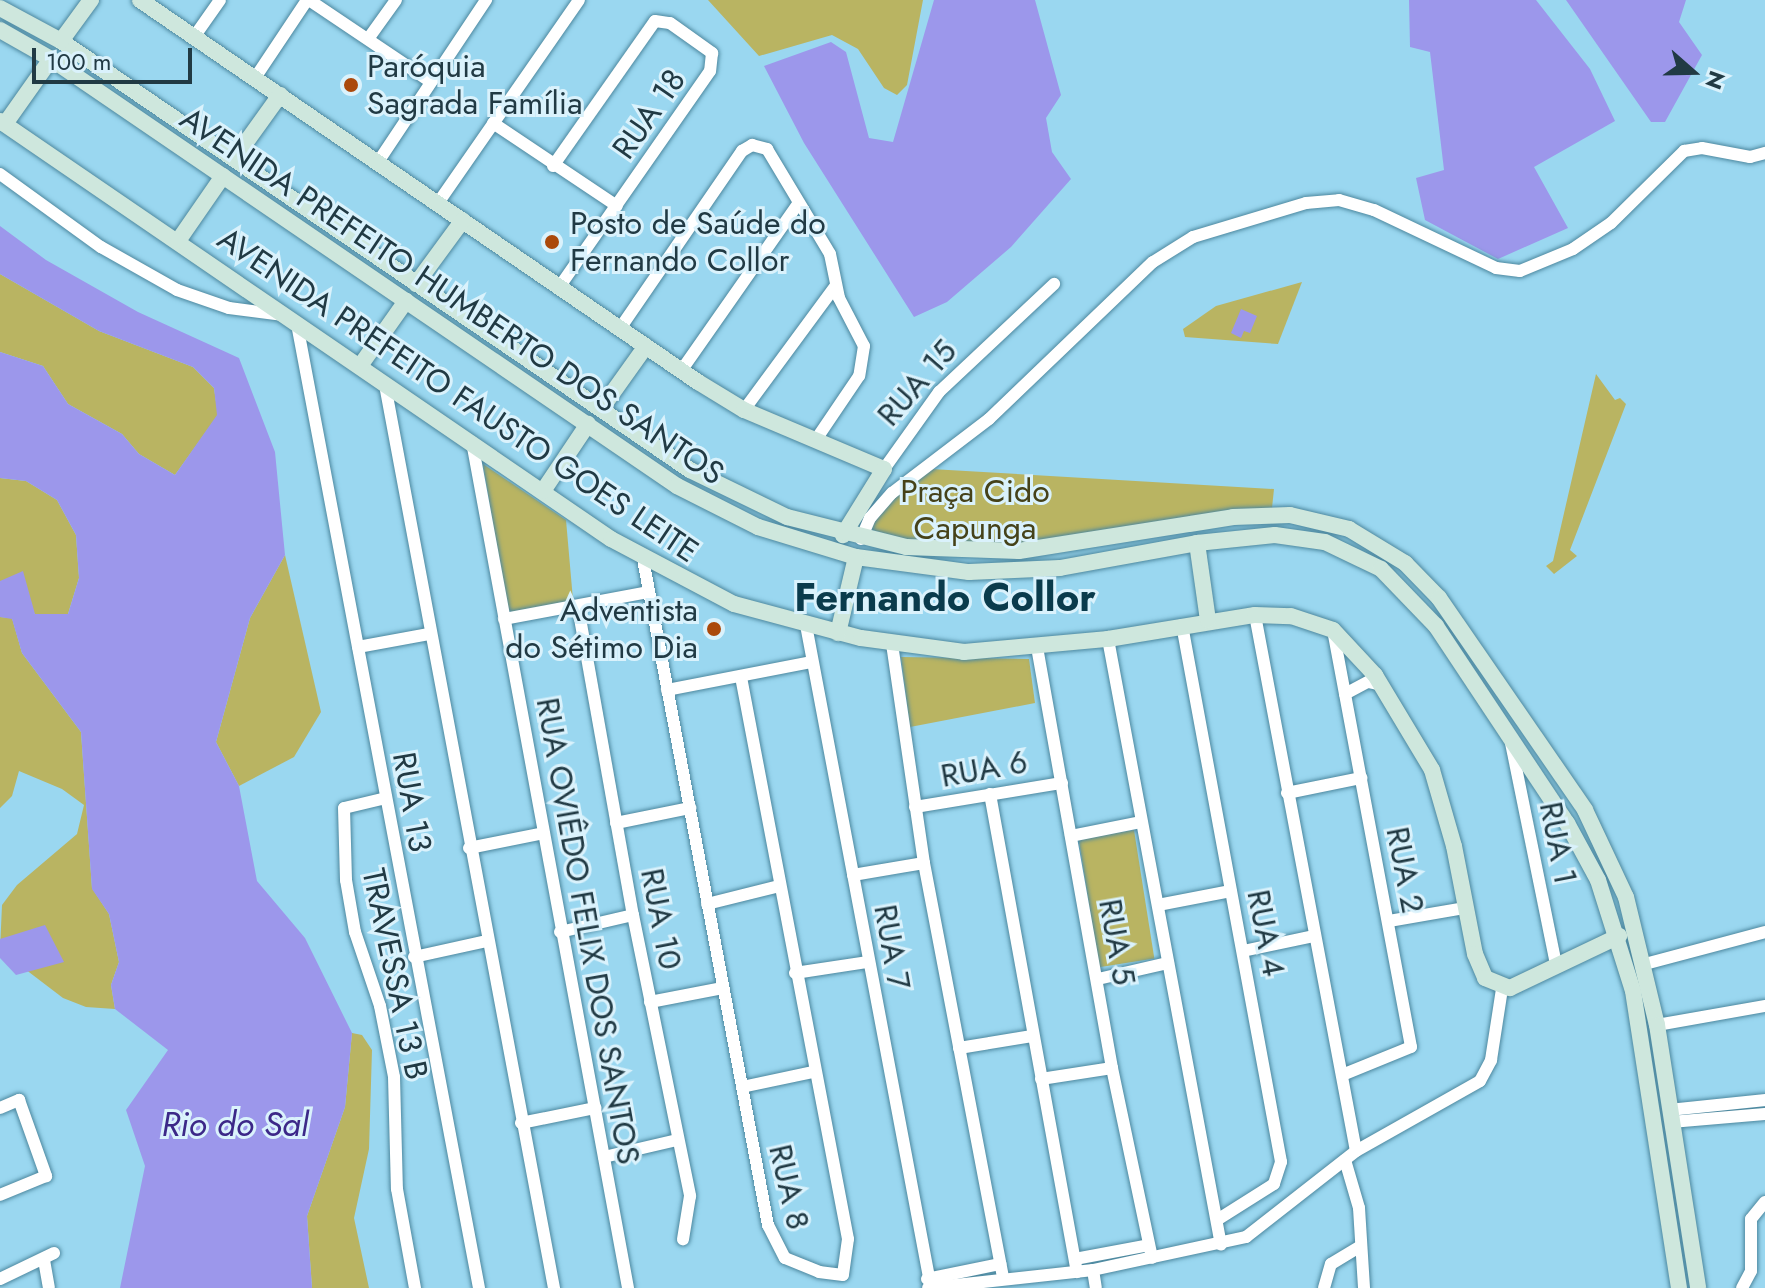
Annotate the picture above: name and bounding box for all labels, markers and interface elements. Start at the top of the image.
scale bar [36,32,196,82]
north arrow [1653,32,1733,112]
text: 100 m [46,44,112,79]
place label: Paróquia Sagrada Família [367,48,583,123]
street label: RUA 18 [604,62,694,166]
text: N [1698,67,1734,94]
marker: Paróquia Sagrada Família [342,76,360,94]
street label: AVENIDA PREFEITO HUMBERTO DOS SANTOS [173,99,731,493]
place label: Posto de Saúde do Fernando Collor [570,205,826,280]
street label: AVENIDA PREFEITO FAUSTO GOES LEITE [210,219,706,571]
marker: Posto de Saúde do Fernando Collor [541,231,563,253]
street label: RUA 15 [869,332,965,434]
park label: Praça Cido Capunga [900,473,1050,548]
district label: Fernando Collor [794,573,1096,621]
place label: Adventista do Sétimo Dia [505,592,698,667]
marker: Adventista do Sétimo Dia [705,620,723,638]
street label: RUA OVIÊDO FELIX DOS SANTOS [528,695,648,1167]
street label: RUA 6 [938,743,1030,795]
street label: RUA 13 [384,749,440,855]
street label: RUA 1 [1531,799,1585,887]
street label: RUA 2 [1378,824,1432,916]
street label: TRAVESSA 13 B [354,865,436,1083]
street label: RUA 10 [632,865,690,973]
street label: RUA 4 [1239,886,1293,980]
street label: RUA 5 [1091,896,1143,988]
street label: RUA 7 [866,902,918,992]
water label: Rio do Sal [162,1105,308,1145]
street label: RUA 8 [761,1141,817,1233]

